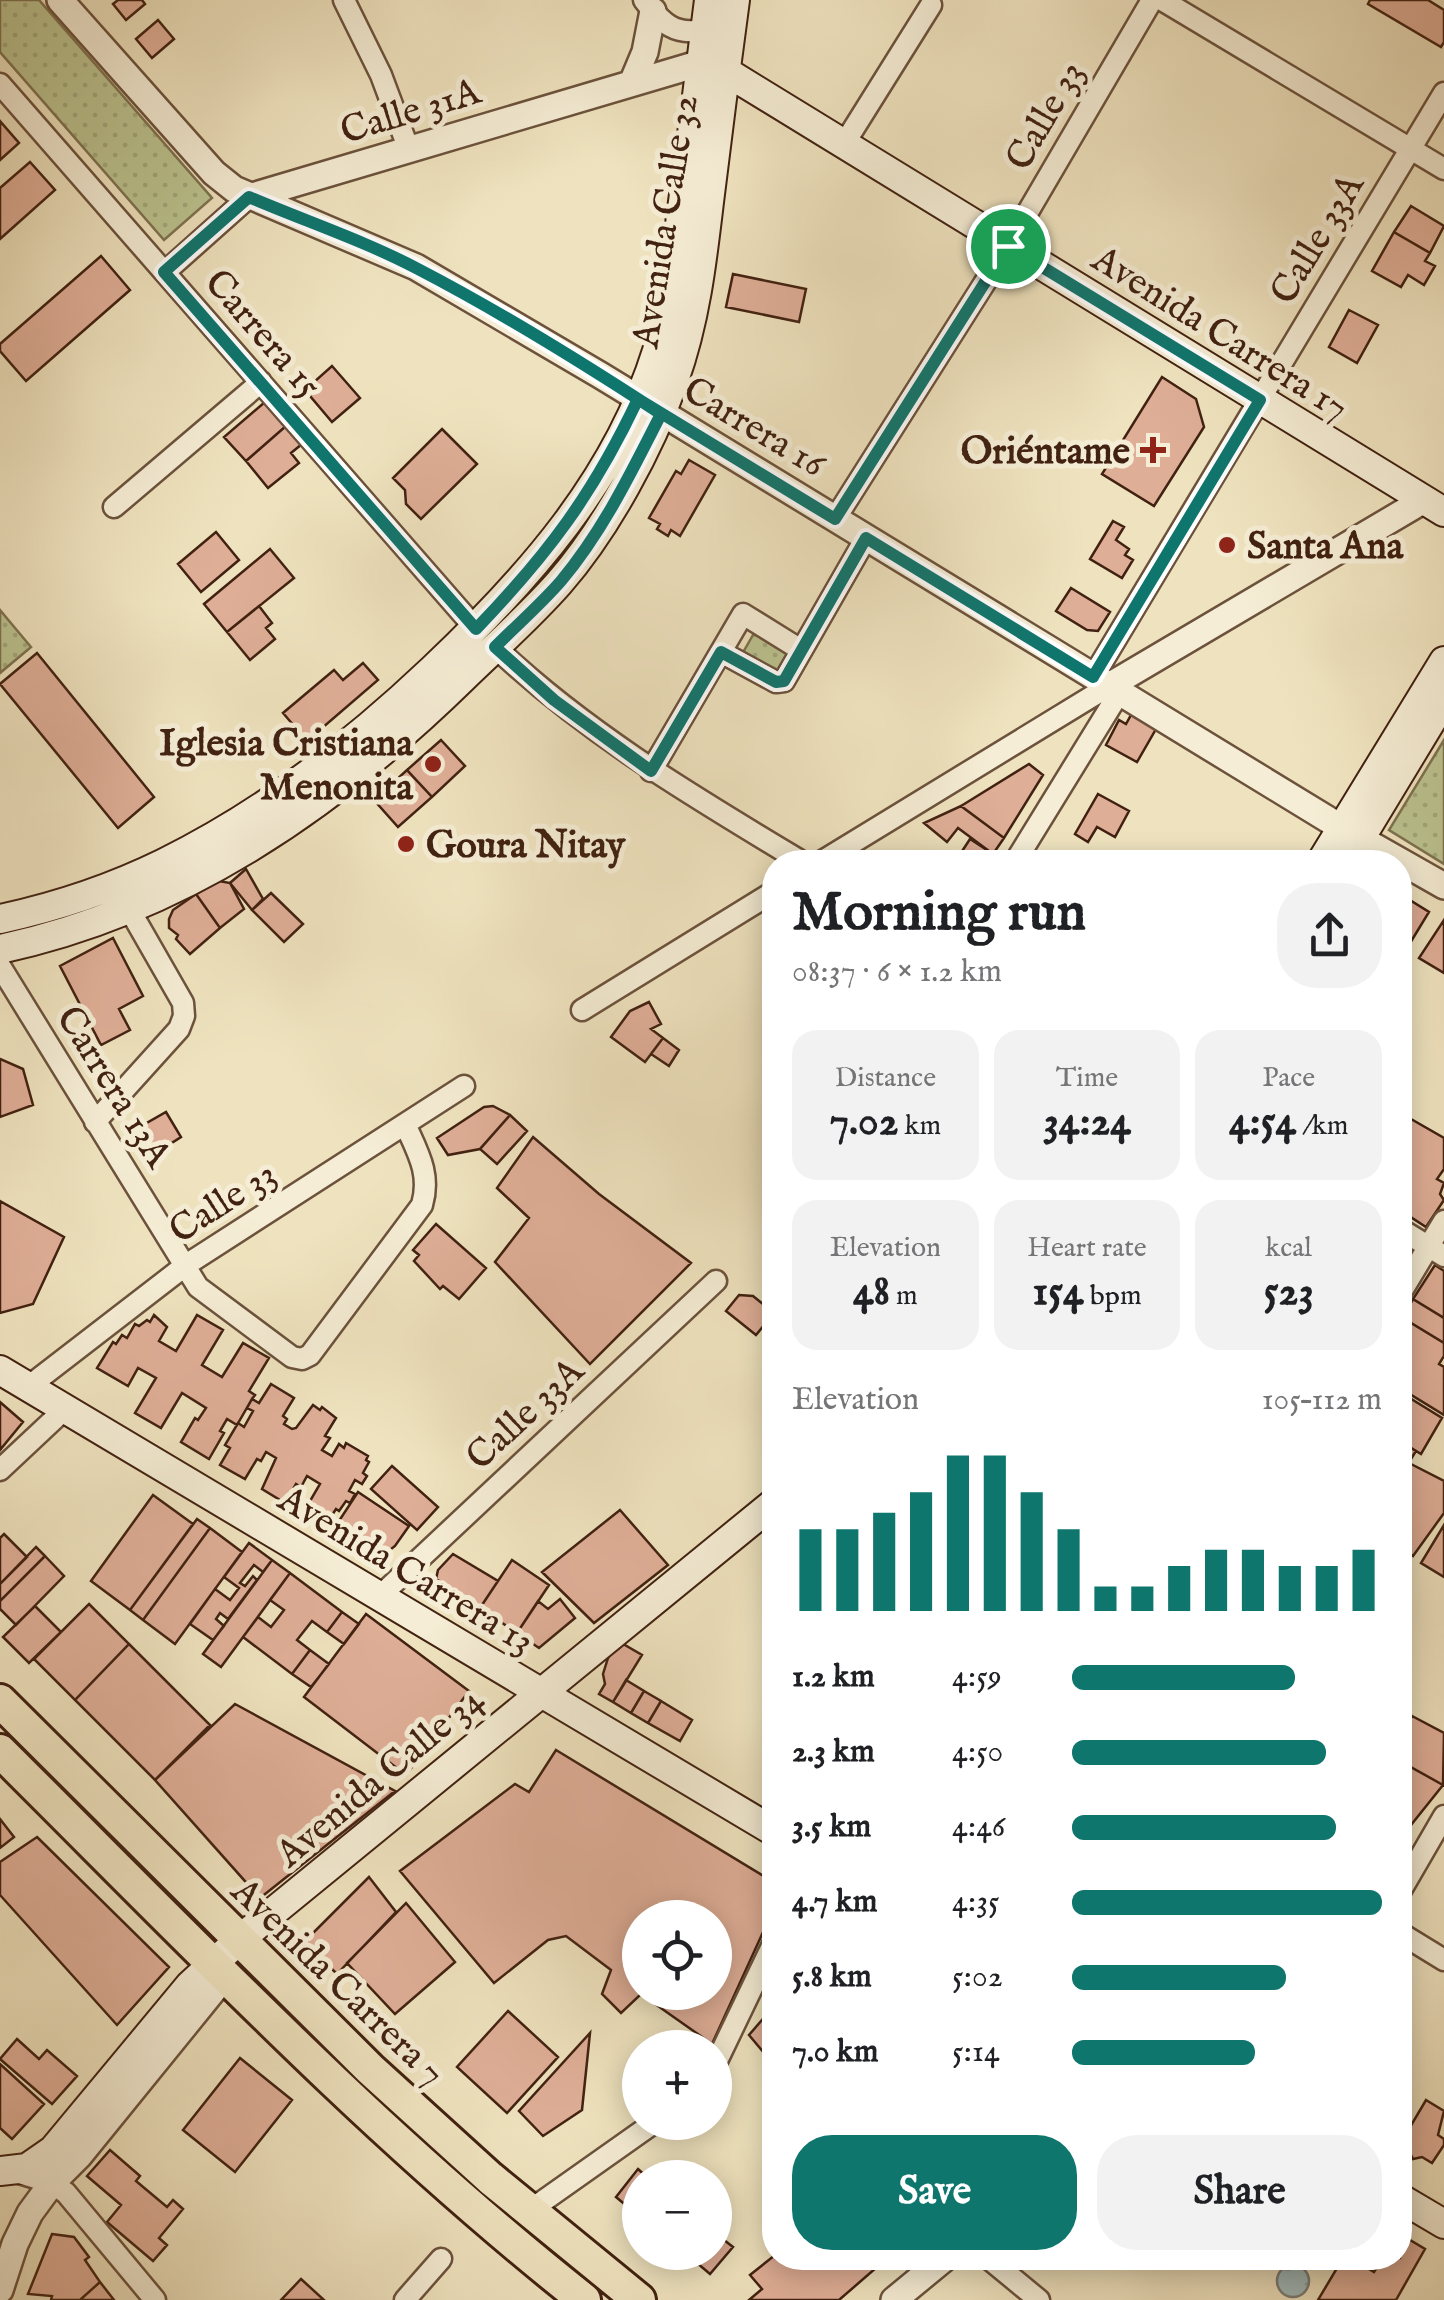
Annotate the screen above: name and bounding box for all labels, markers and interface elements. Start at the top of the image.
street label: Calle 33 [996,53,1097,180]
street label: Calle 31A [335,68,488,157]
street label: Avenida Calle 32 [623,91,711,353]
street label: Calle 33A [1261,164,1377,314]
pin [966,204,1051,289]
icon: arrive [981,219,1036,274]
street label: Avenida Carrera 17 [1081,236,1357,433]
street label: Carrera 15 [193,261,331,409]
street label: Carrera 16 [673,367,834,490]
place label: Oriéntame [961,429,1131,477]
marker: Oriéntame [1140,437,1166,463]
place label: Santa Ana [1247,524,1404,572]
marker: Santa Ana [1216,534,1238,556]
place label: Iglesia Cristiana Menonita [159,721,414,813]
marker: Iglesia Cristiana Menonita [422,753,444,775]
place label: Goura Nitay [426,823,627,871]
marker: Goura Nitay [395,833,417,855]
text: Morning run [792,879,1086,949]
button: share [1277,883,1382,988]
text: 08:37 · 6 × 1.2 km [792,952,1002,993]
street label: Carrera 13A [44,998,182,1178]
text: Distance [835,1061,936,1096]
text: Time [1056,1061,1118,1096]
text: Pace [1262,1061,1315,1096]
text: 7.02 [829,1096,898,1149]
text: 34:24 [1043,1096,1131,1149]
text: 4:54 [1229,1096,1296,1149]
text: km [898,1109,941,1144]
text: /km [1296,1109,1348,1144]
street label: Calle 33 [161,1151,286,1256]
text: Elevation [830,1231,941,1266]
text: Heart rate [1027,1231,1147,1266]
text: kcal [1265,1231,1312,1266]
text: 48 [853,1266,890,1319]
text: 154 [1032,1266,1084,1319]
text: 523 [1263,1266,1314,1319]
text: m [890,1279,918,1314]
text: bpm [1084,1279,1142,1314]
street label: Calle 33A [457,1348,596,1482]
text: Elevation [792,1380,919,1421]
text: 105–112 m [1262,1380,1382,1421]
street label: Avenida Carrera 13 [268,1476,542,1667]
text: 1.2 km [792,1657,875,1698]
text: 4:59 [952,1657,1002,1698]
street label: Avenida Calle 34 [266,1677,495,1880]
text: 2.3 km [792,1732,875,1773]
text: 4:50 [952,1732,1003,1773]
text: 3.5 km [792,1807,871,1848]
text: 4:46 [952,1807,1005,1848]
street label: Avenida Carrera 7 [219,1868,454,2098]
text: 4.7 km [792,1882,877,1923]
text: 4:35 [952,1882,1000,1923]
map controls [622,1900,732,2270]
button: locate [622,1900,732,2010]
text: 5.8 km [792,1957,872,1998]
text: 5:02 [952,1957,1003,1998]
button: + [622,2030,732,2140]
text: 7.0 km [792,2032,878,2073]
text: 5:14 [952,2032,1000,2073]
button: Save [792,2135,1077,2250]
button: Share [1097,2135,1382,2250]
button: − [622,2160,732,2270]

